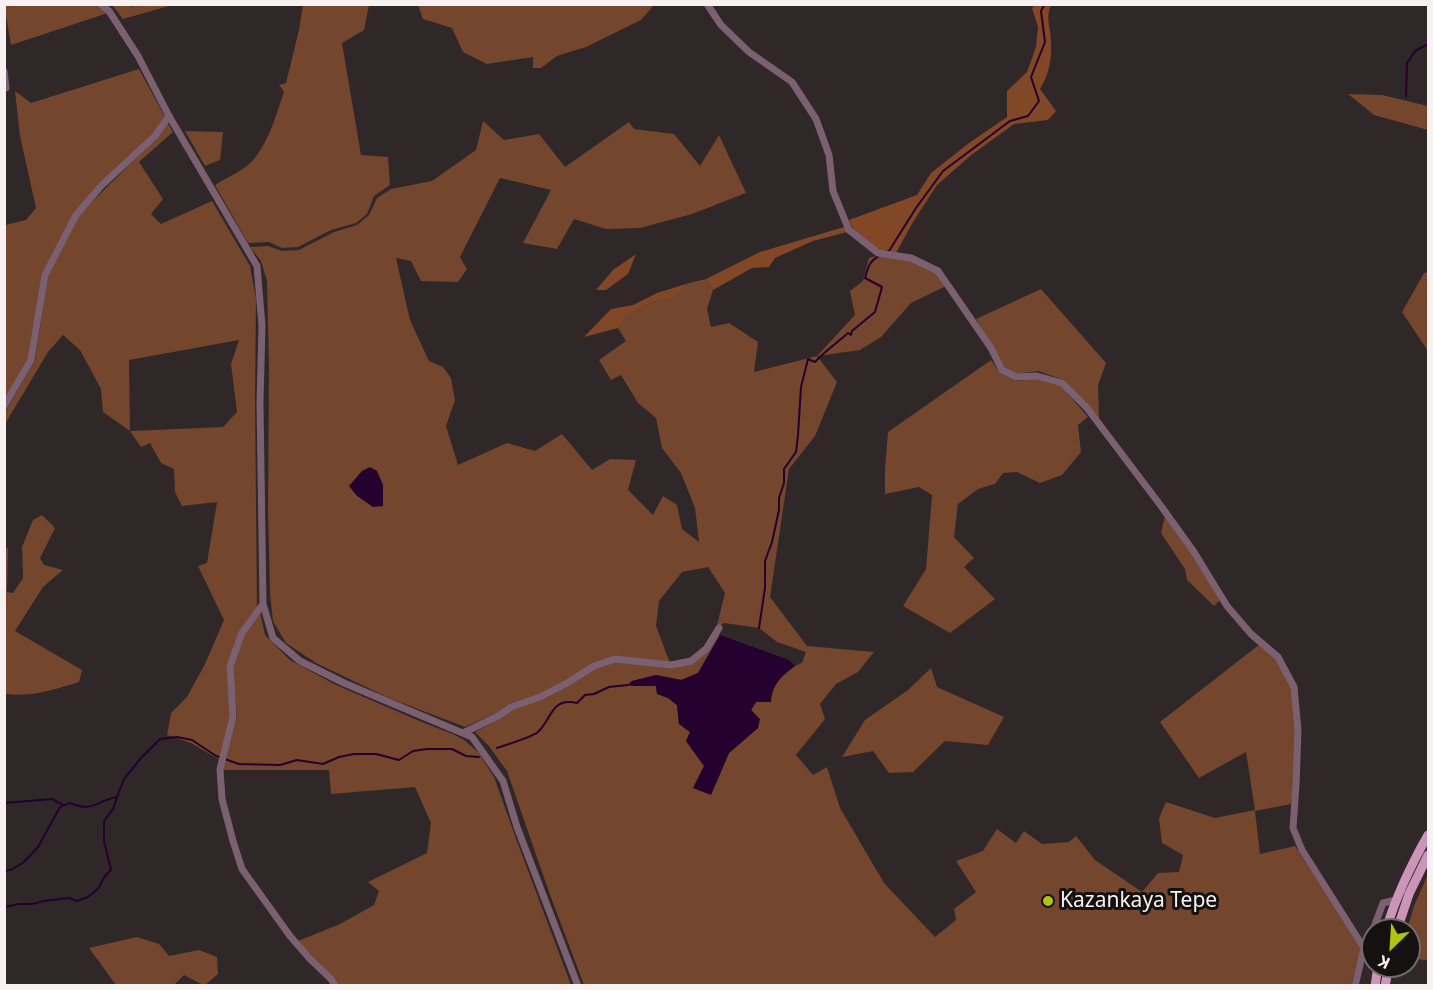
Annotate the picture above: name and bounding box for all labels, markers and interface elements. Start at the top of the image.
place label: Kazankaya Tepe [1060,888,1217,914]
marker: Kazankaya Tepe [1041,894,1055,908]
north arrow [1361,918,1421,978]
text: K [1375,950,1394,975]

